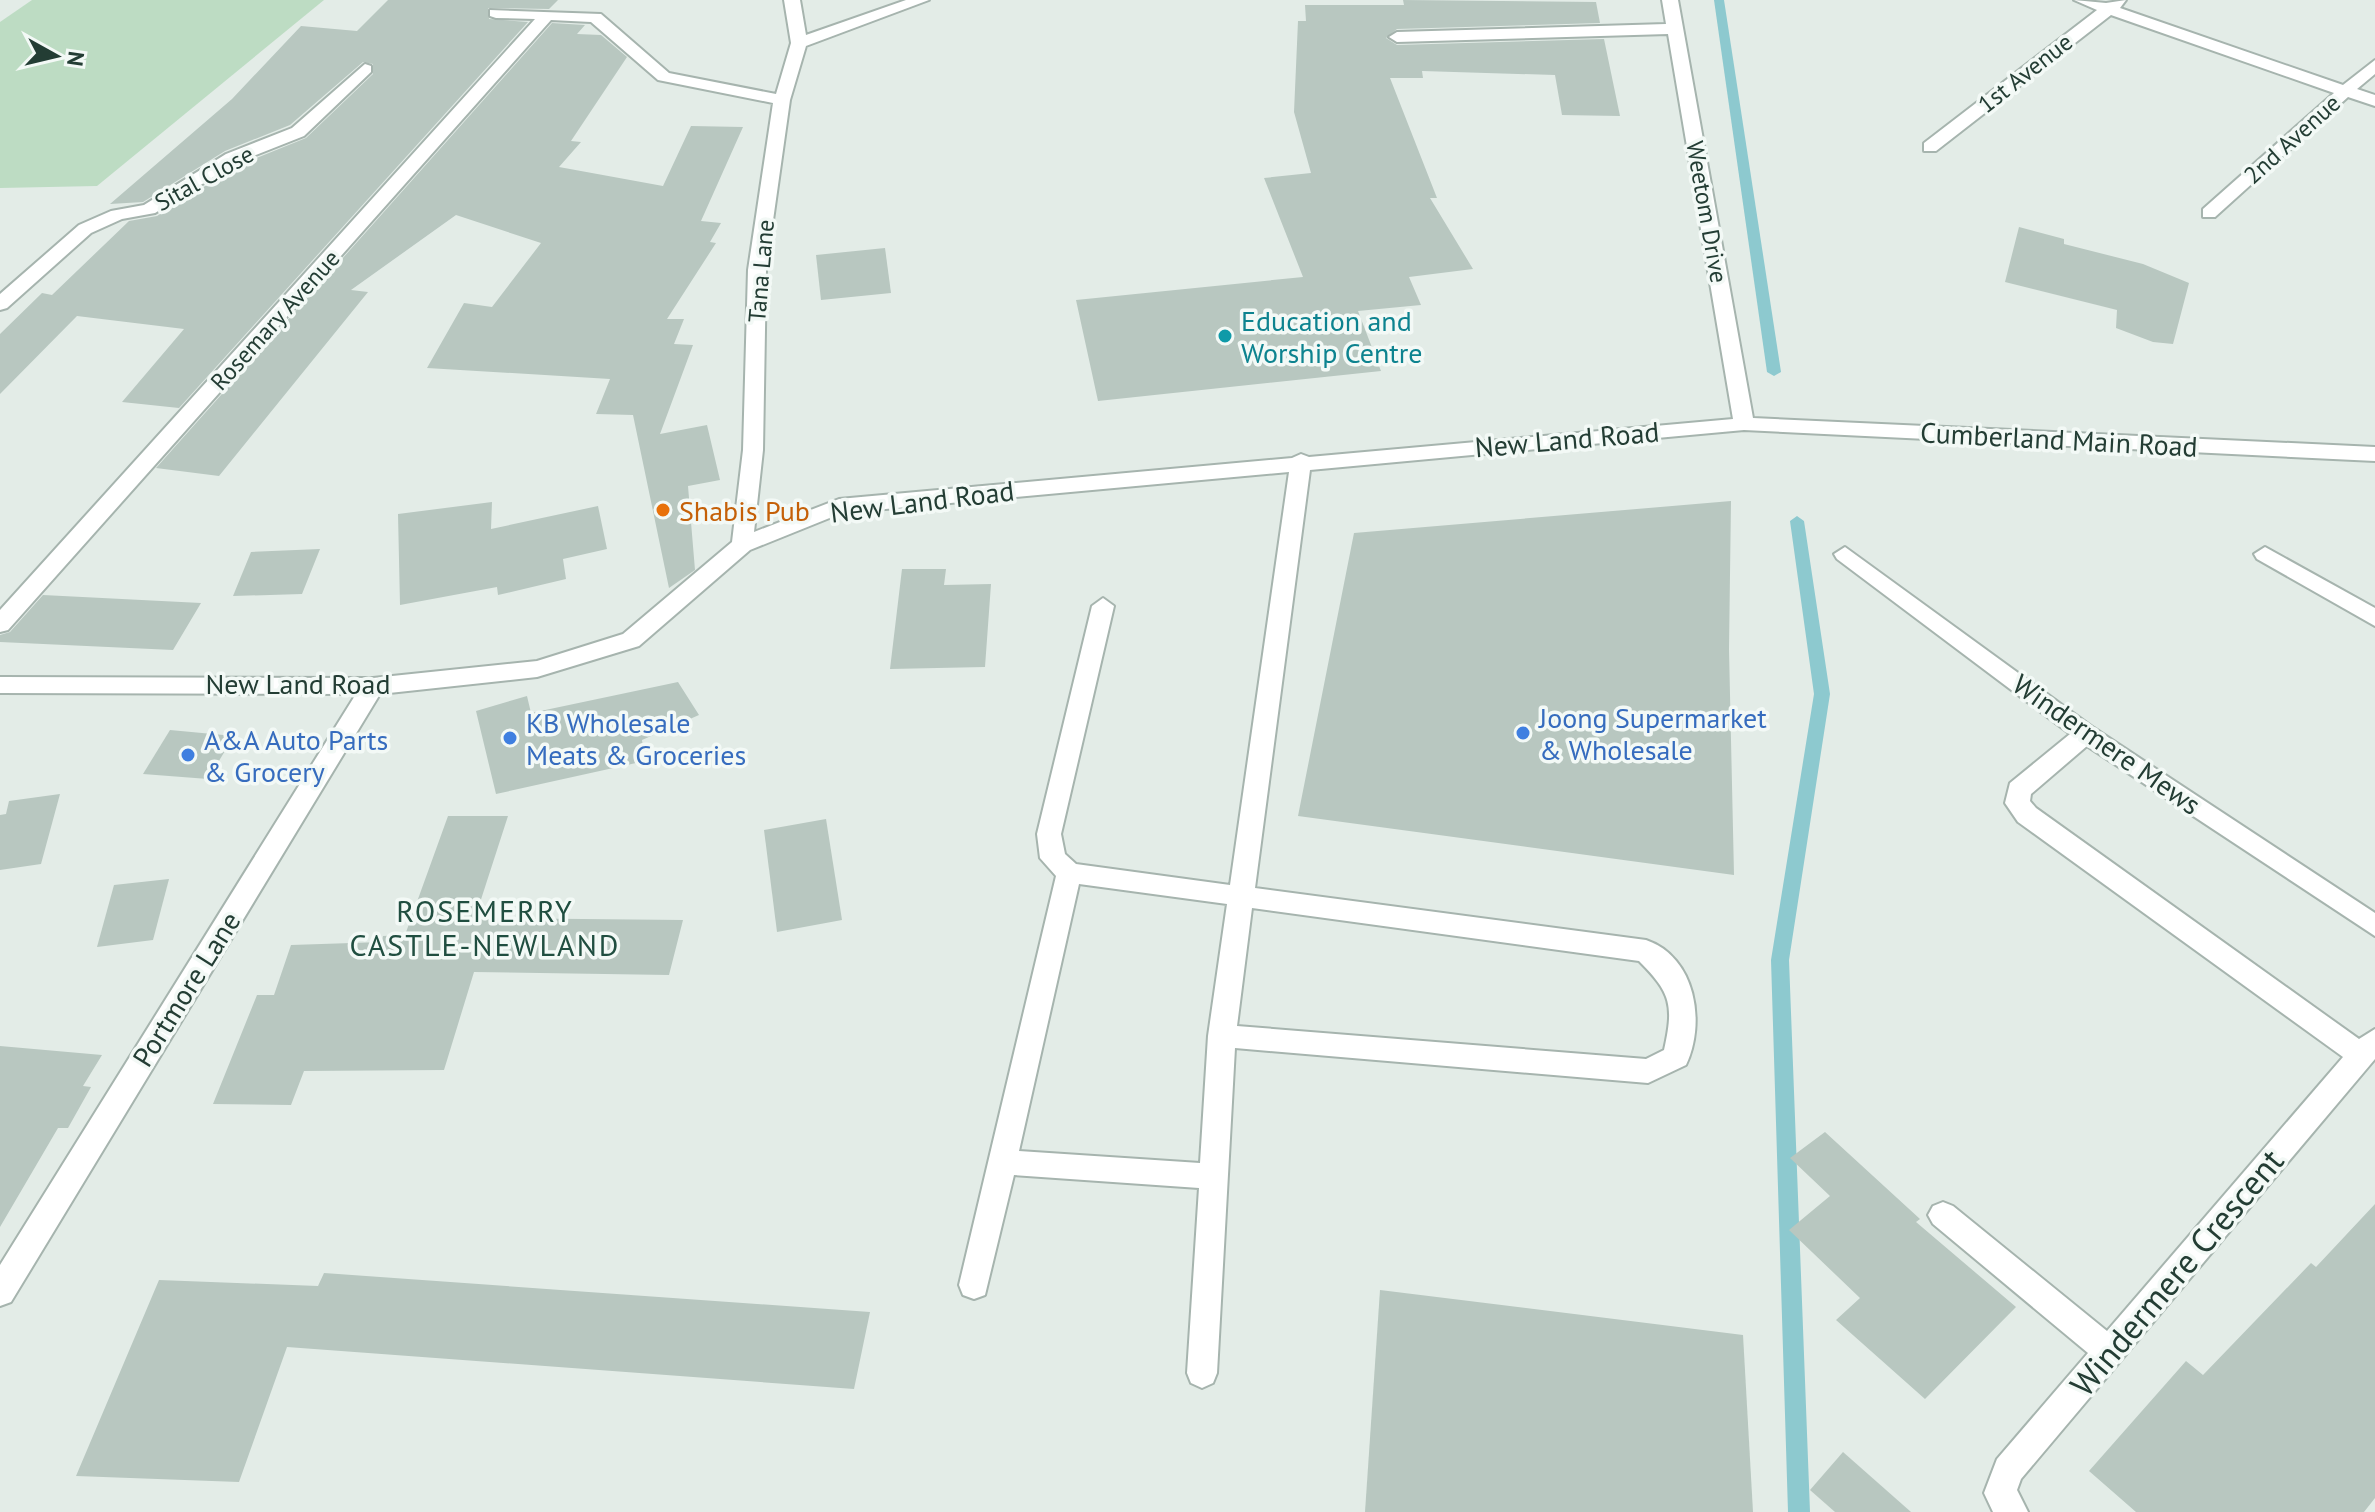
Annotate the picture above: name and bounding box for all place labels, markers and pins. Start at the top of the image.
place label: Education and Worship Centre [1241,302,1423,371]
marker: Education and Worship Centre [1216,327,1234,345]
place label: Shabis Pub [679,492,810,529]
marker: Shabis Pub [654,501,672,519]
place label: Joong Supermarket & Wholesale [1538,699,1767,768]
place label: KB Wholesale Meats & Groceries [526,704,746,773]
place label: A&A Auto Parts & Grocery [204,721,388,790]
marker: Joong Supermarket & Wholesale [1514,724,1532,742]
marker: KB Wholesale Meats & Groceries [501,729,519,747]
marker: A&A Auto Parts & Grocery [179,746,197,764]

